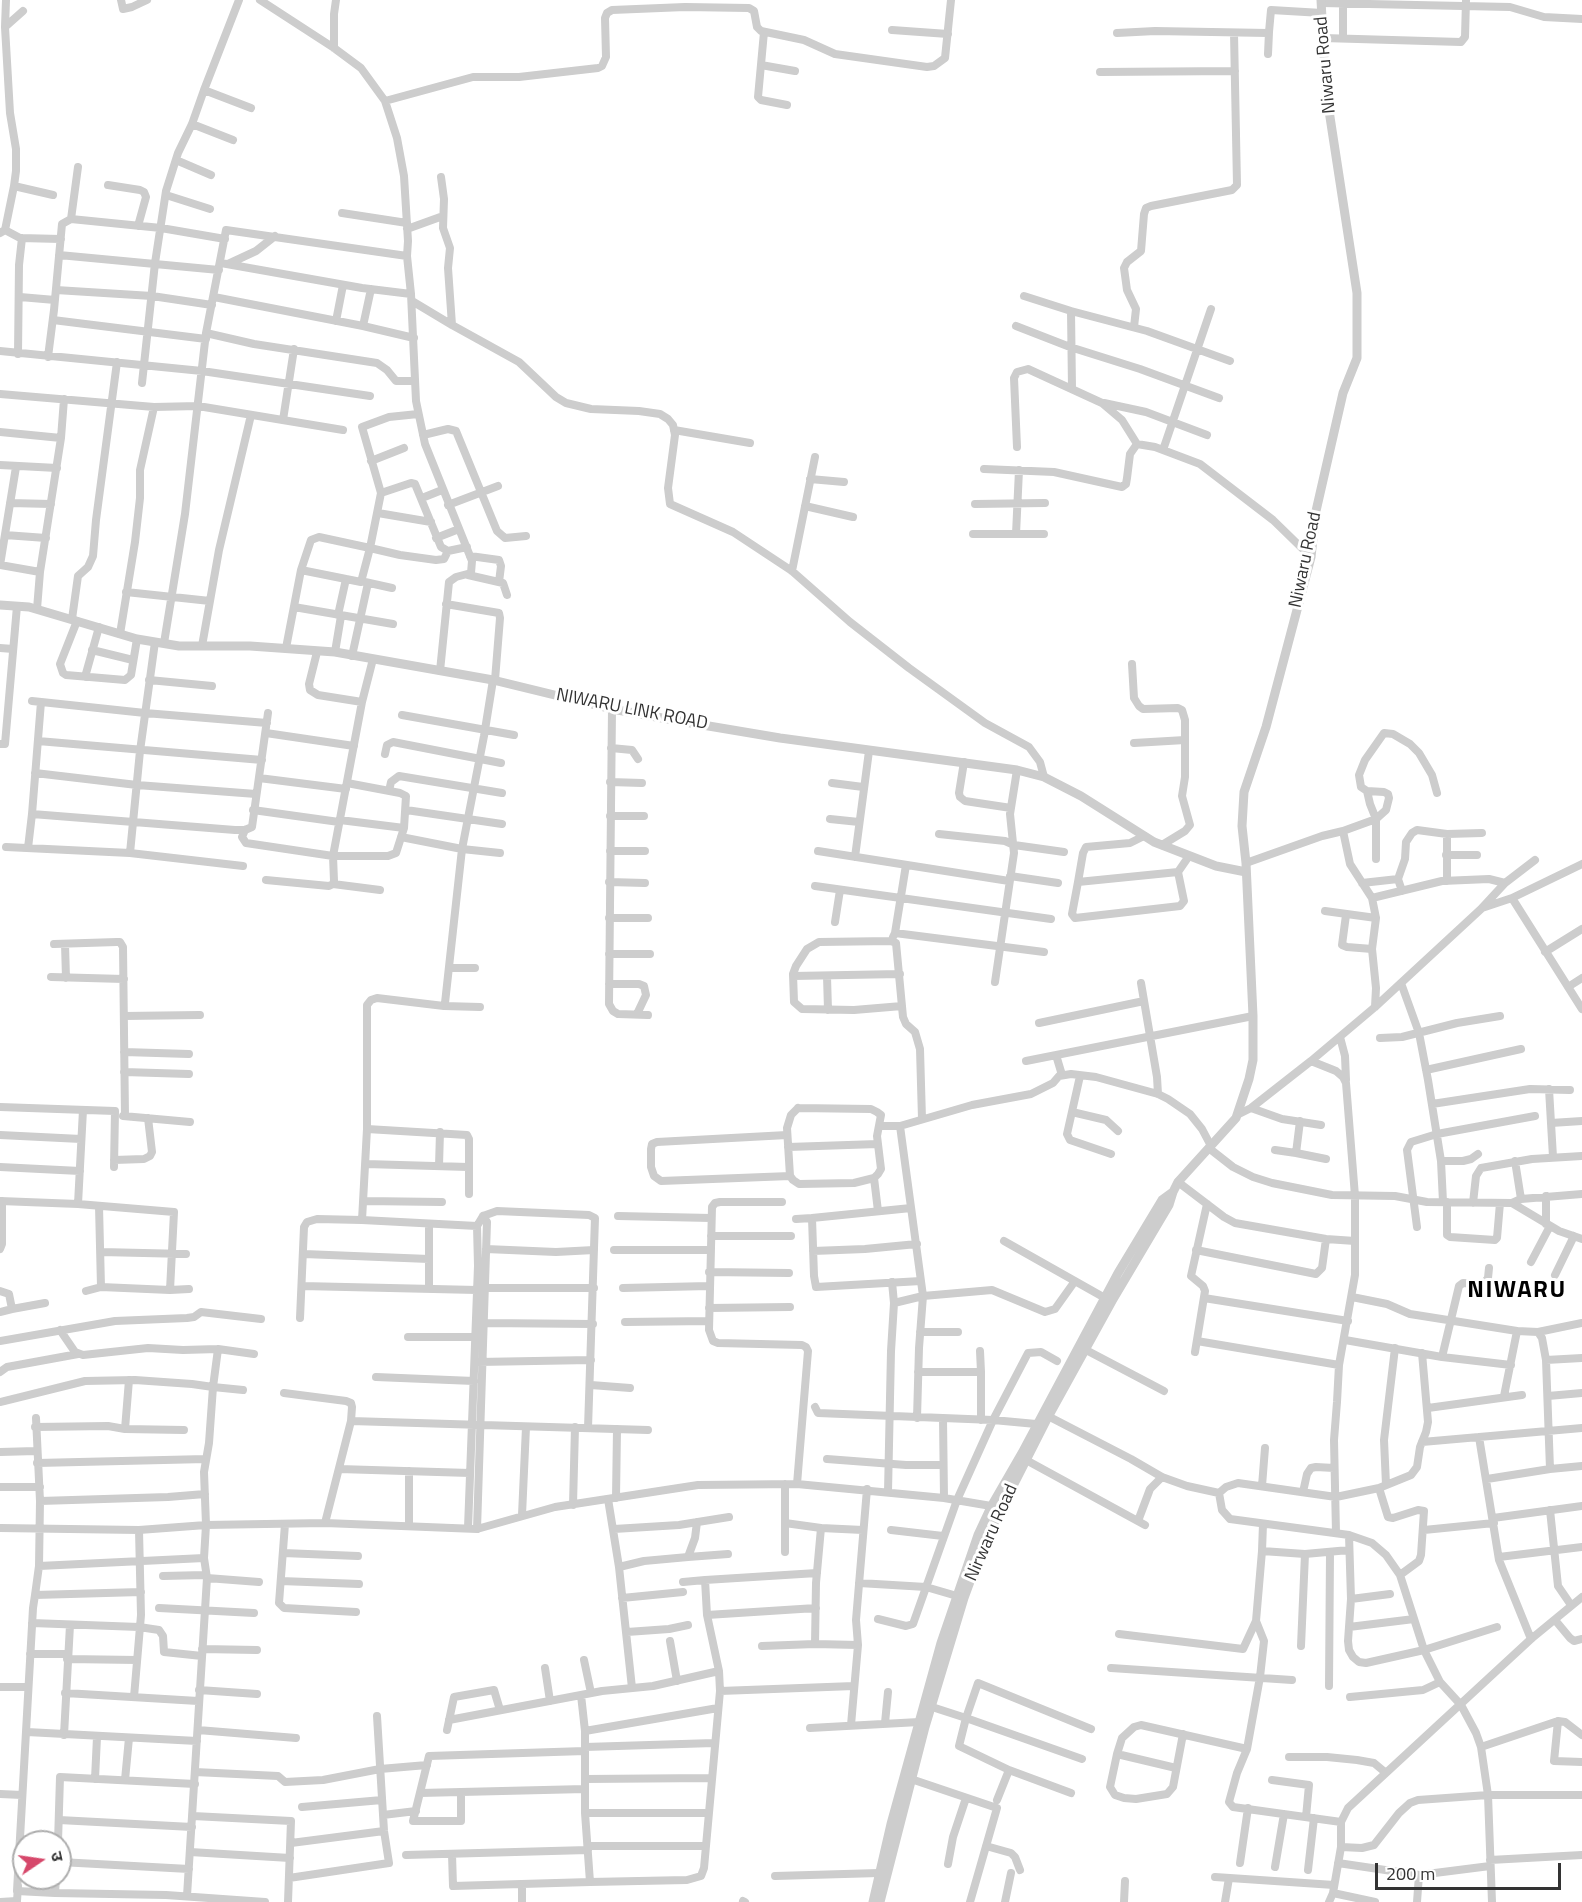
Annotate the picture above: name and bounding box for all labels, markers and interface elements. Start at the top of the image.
street label: Niwaru Road [1311,16,1341,114]
street label: Niwaru Road [1285,510,1327,610]
street label: NIWARU LINK ROAD [554,685,710,735]
district label: NIWARU [1467,1277,1567,1305]
street label: Nirwaru Road [961,1481,1023,1585]
north arrow [12,1830,72,1890]
text: उ [45,1849,70,1864]
scale bar [1378,1851,1564,1889]
text: 200 m [1386,1860,1435,1887]

